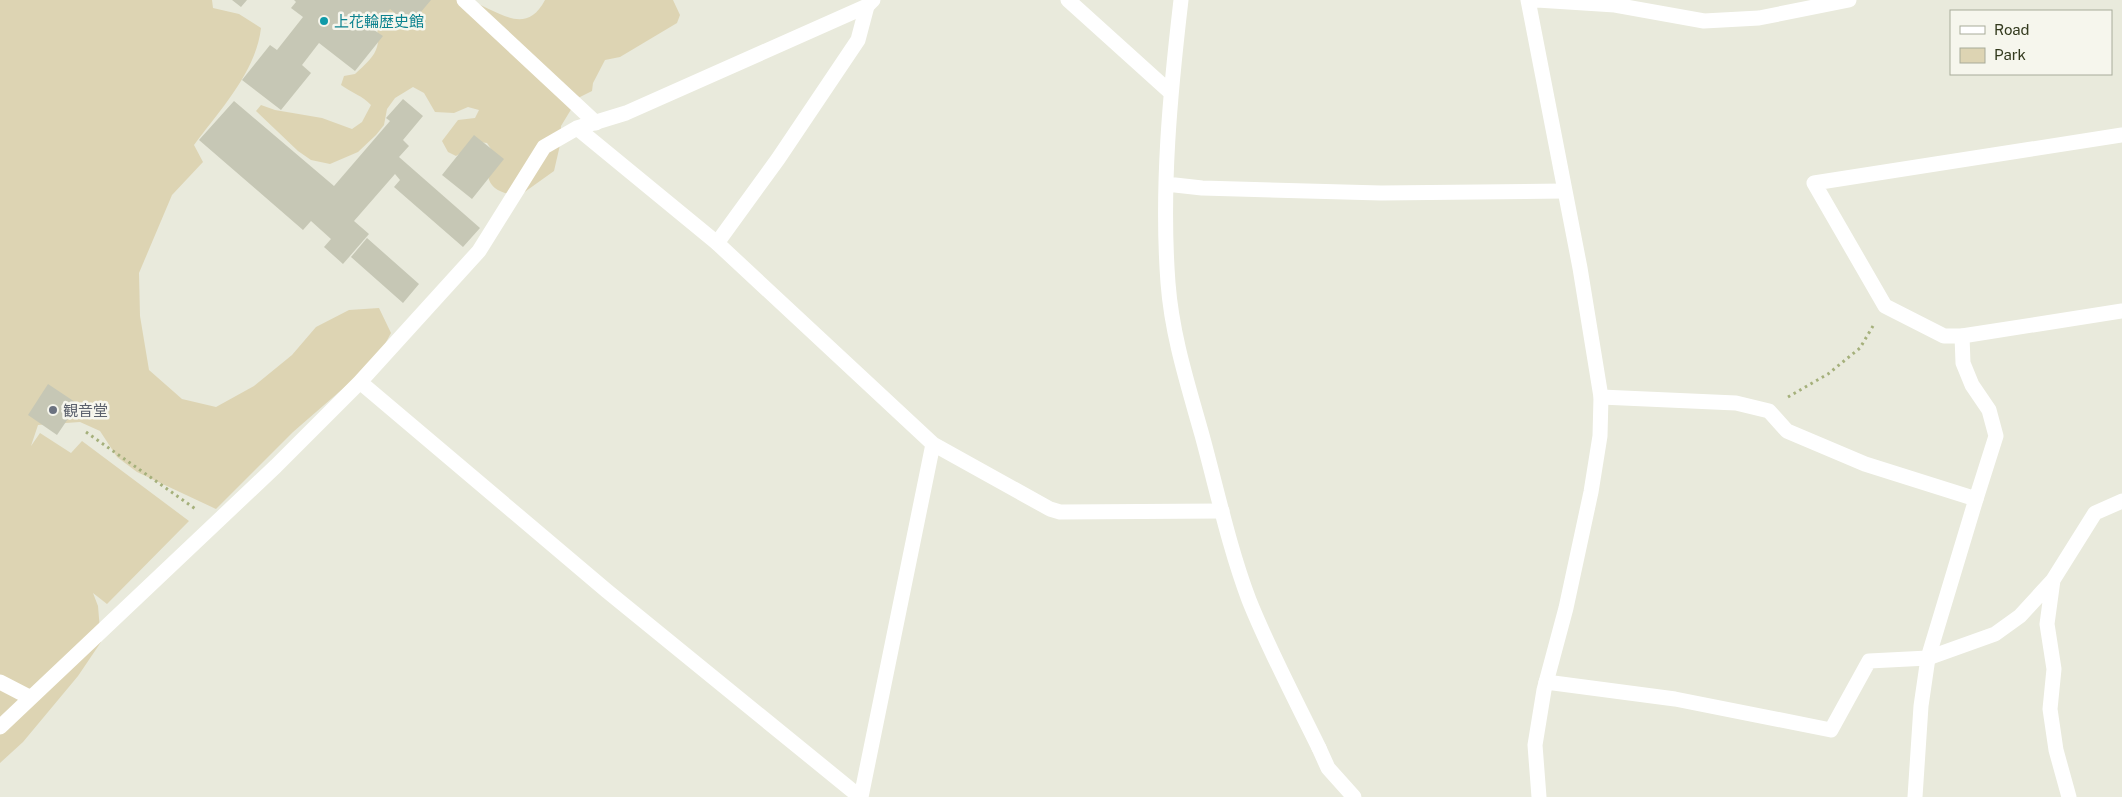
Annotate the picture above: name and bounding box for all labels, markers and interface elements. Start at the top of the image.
legend [1950,10,2112,75]
place label: 上花輪歴史館 [334,13,424,30]
marker: 上花輪歴史館 [318,15,330,27]
text: Road [1994,21,2030,38]
text: Park [1994,46,2026,63]
place label: 観音堂 [63,402,108,419]
marker: 観音堂 [47,404,59,416]

